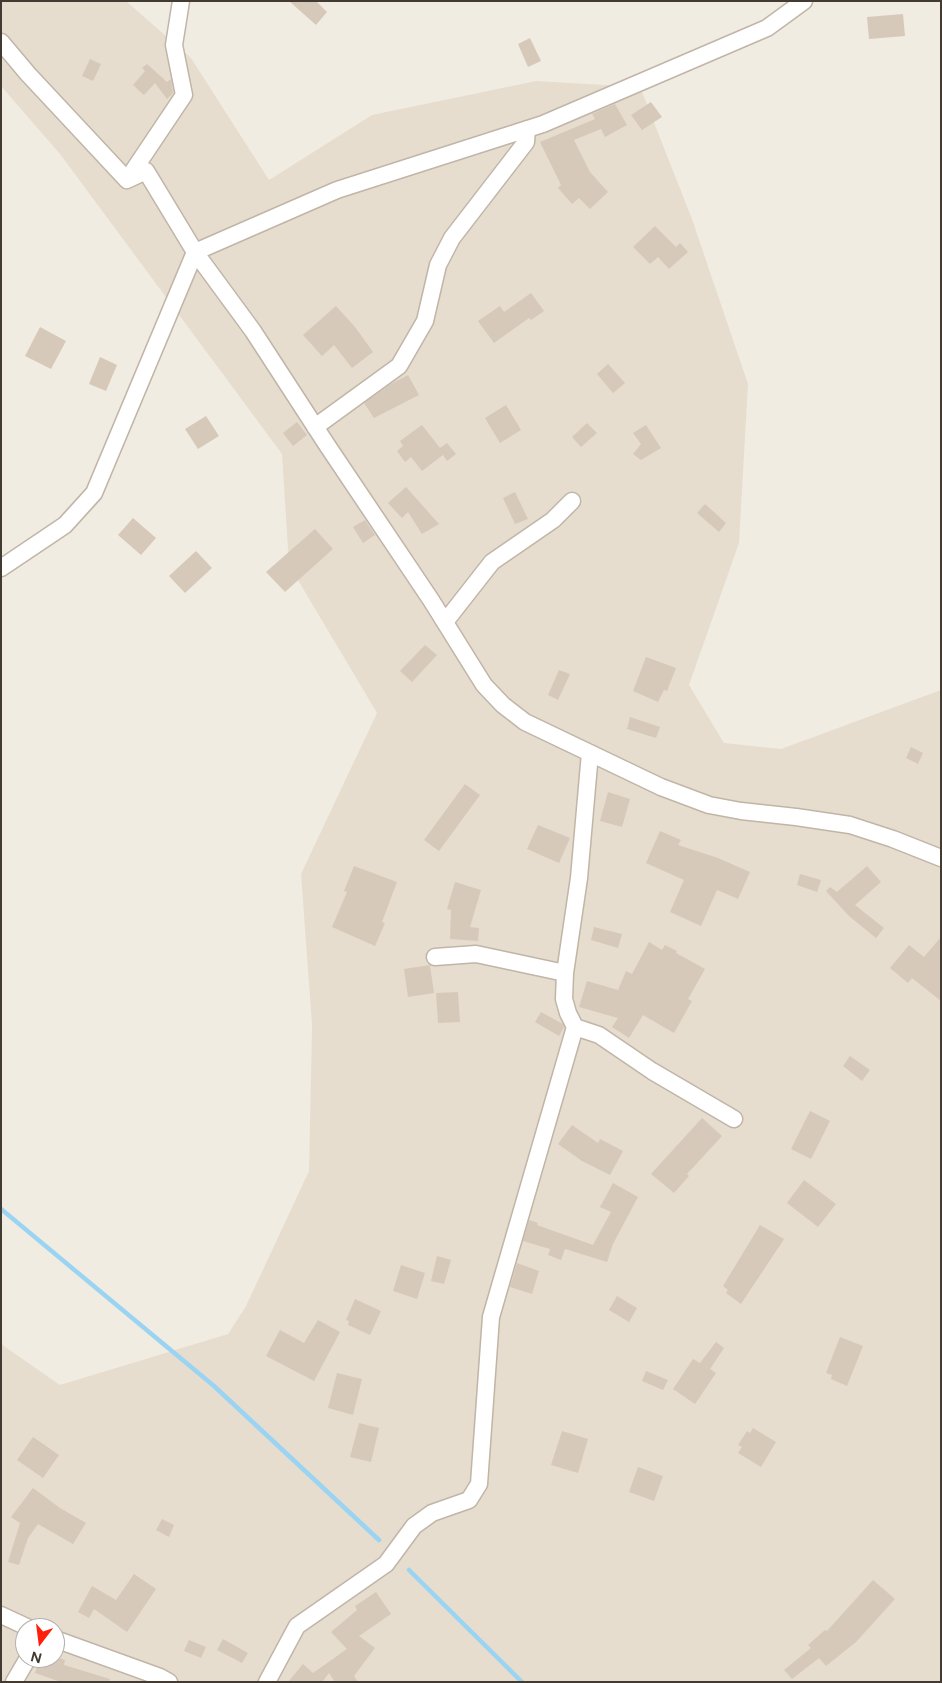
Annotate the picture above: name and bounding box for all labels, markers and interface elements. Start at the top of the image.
north arrow [15,1618,65,1668]
text: N [29,1647,44,1667]

